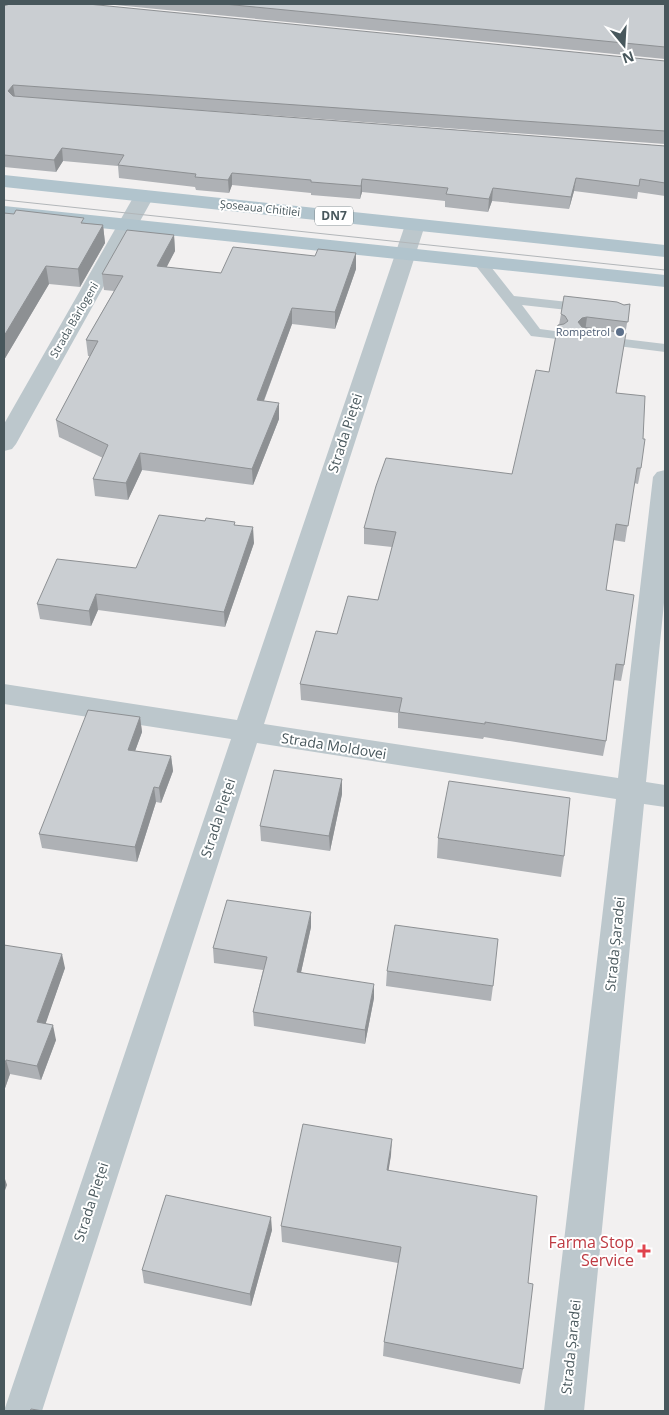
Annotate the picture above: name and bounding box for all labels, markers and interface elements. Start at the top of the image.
north arrow [599,20,649,70]
text: N [620,47,637,69]
street label: Șoseaua Chitilei [219,196,301,219]
road number: DN7 [315,207,353,226]
street label: Strada Bârlogeni [46,279,101,360]
place label: Rompetrol [556,324,610,339]
marker: Rompetrol [614,326,626,338]
street label: Strada Pieței [323,391,366,475]
street label: Strada Moldovei [280,728,388,763]
street label: Strada Pieței [196,776,239,860]
street label: Strada Șaradei [600,896,629,992]
street label: Strada Pieței [69,1160,112,1244]
place label: Farma Stop Service [549,1231,634,1271]
marker: Farma Stop Service [638,1245,650,1257]
street label: Strada Șaradei [556,1299,585,1395]

